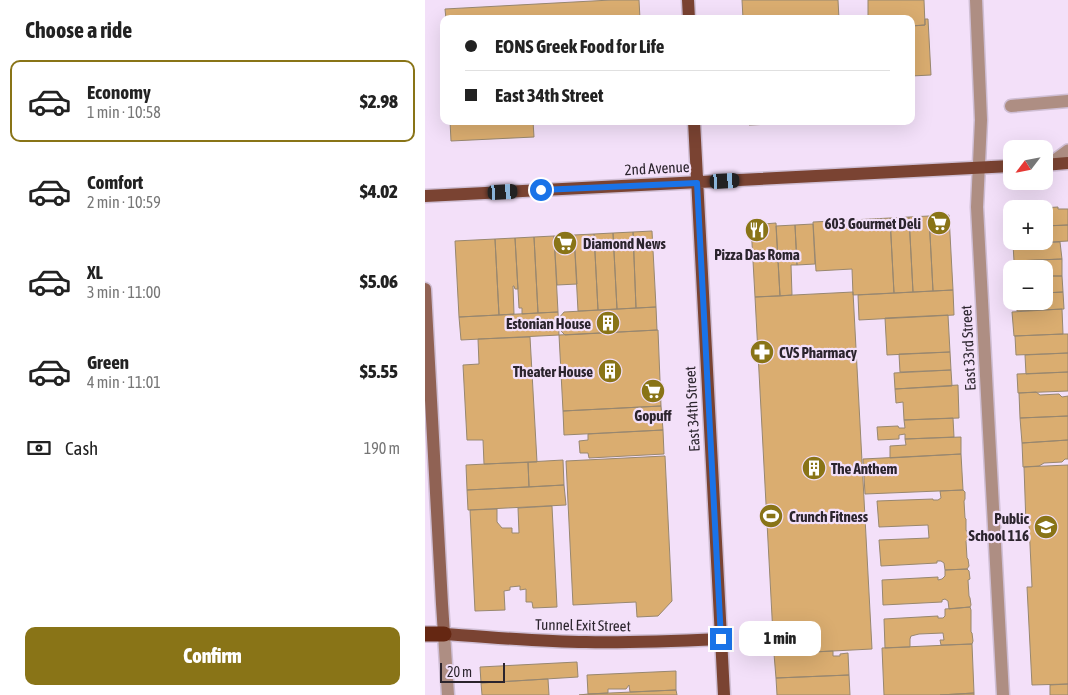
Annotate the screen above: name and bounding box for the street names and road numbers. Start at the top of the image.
street label: 2nd Avenue [624,158,690,178]
street label: East 33rd Street [957,305,979,391]
street label: East 34th Street [681,366,703,452]
street label: Tunnel Exit Street [535,616,631,634]

